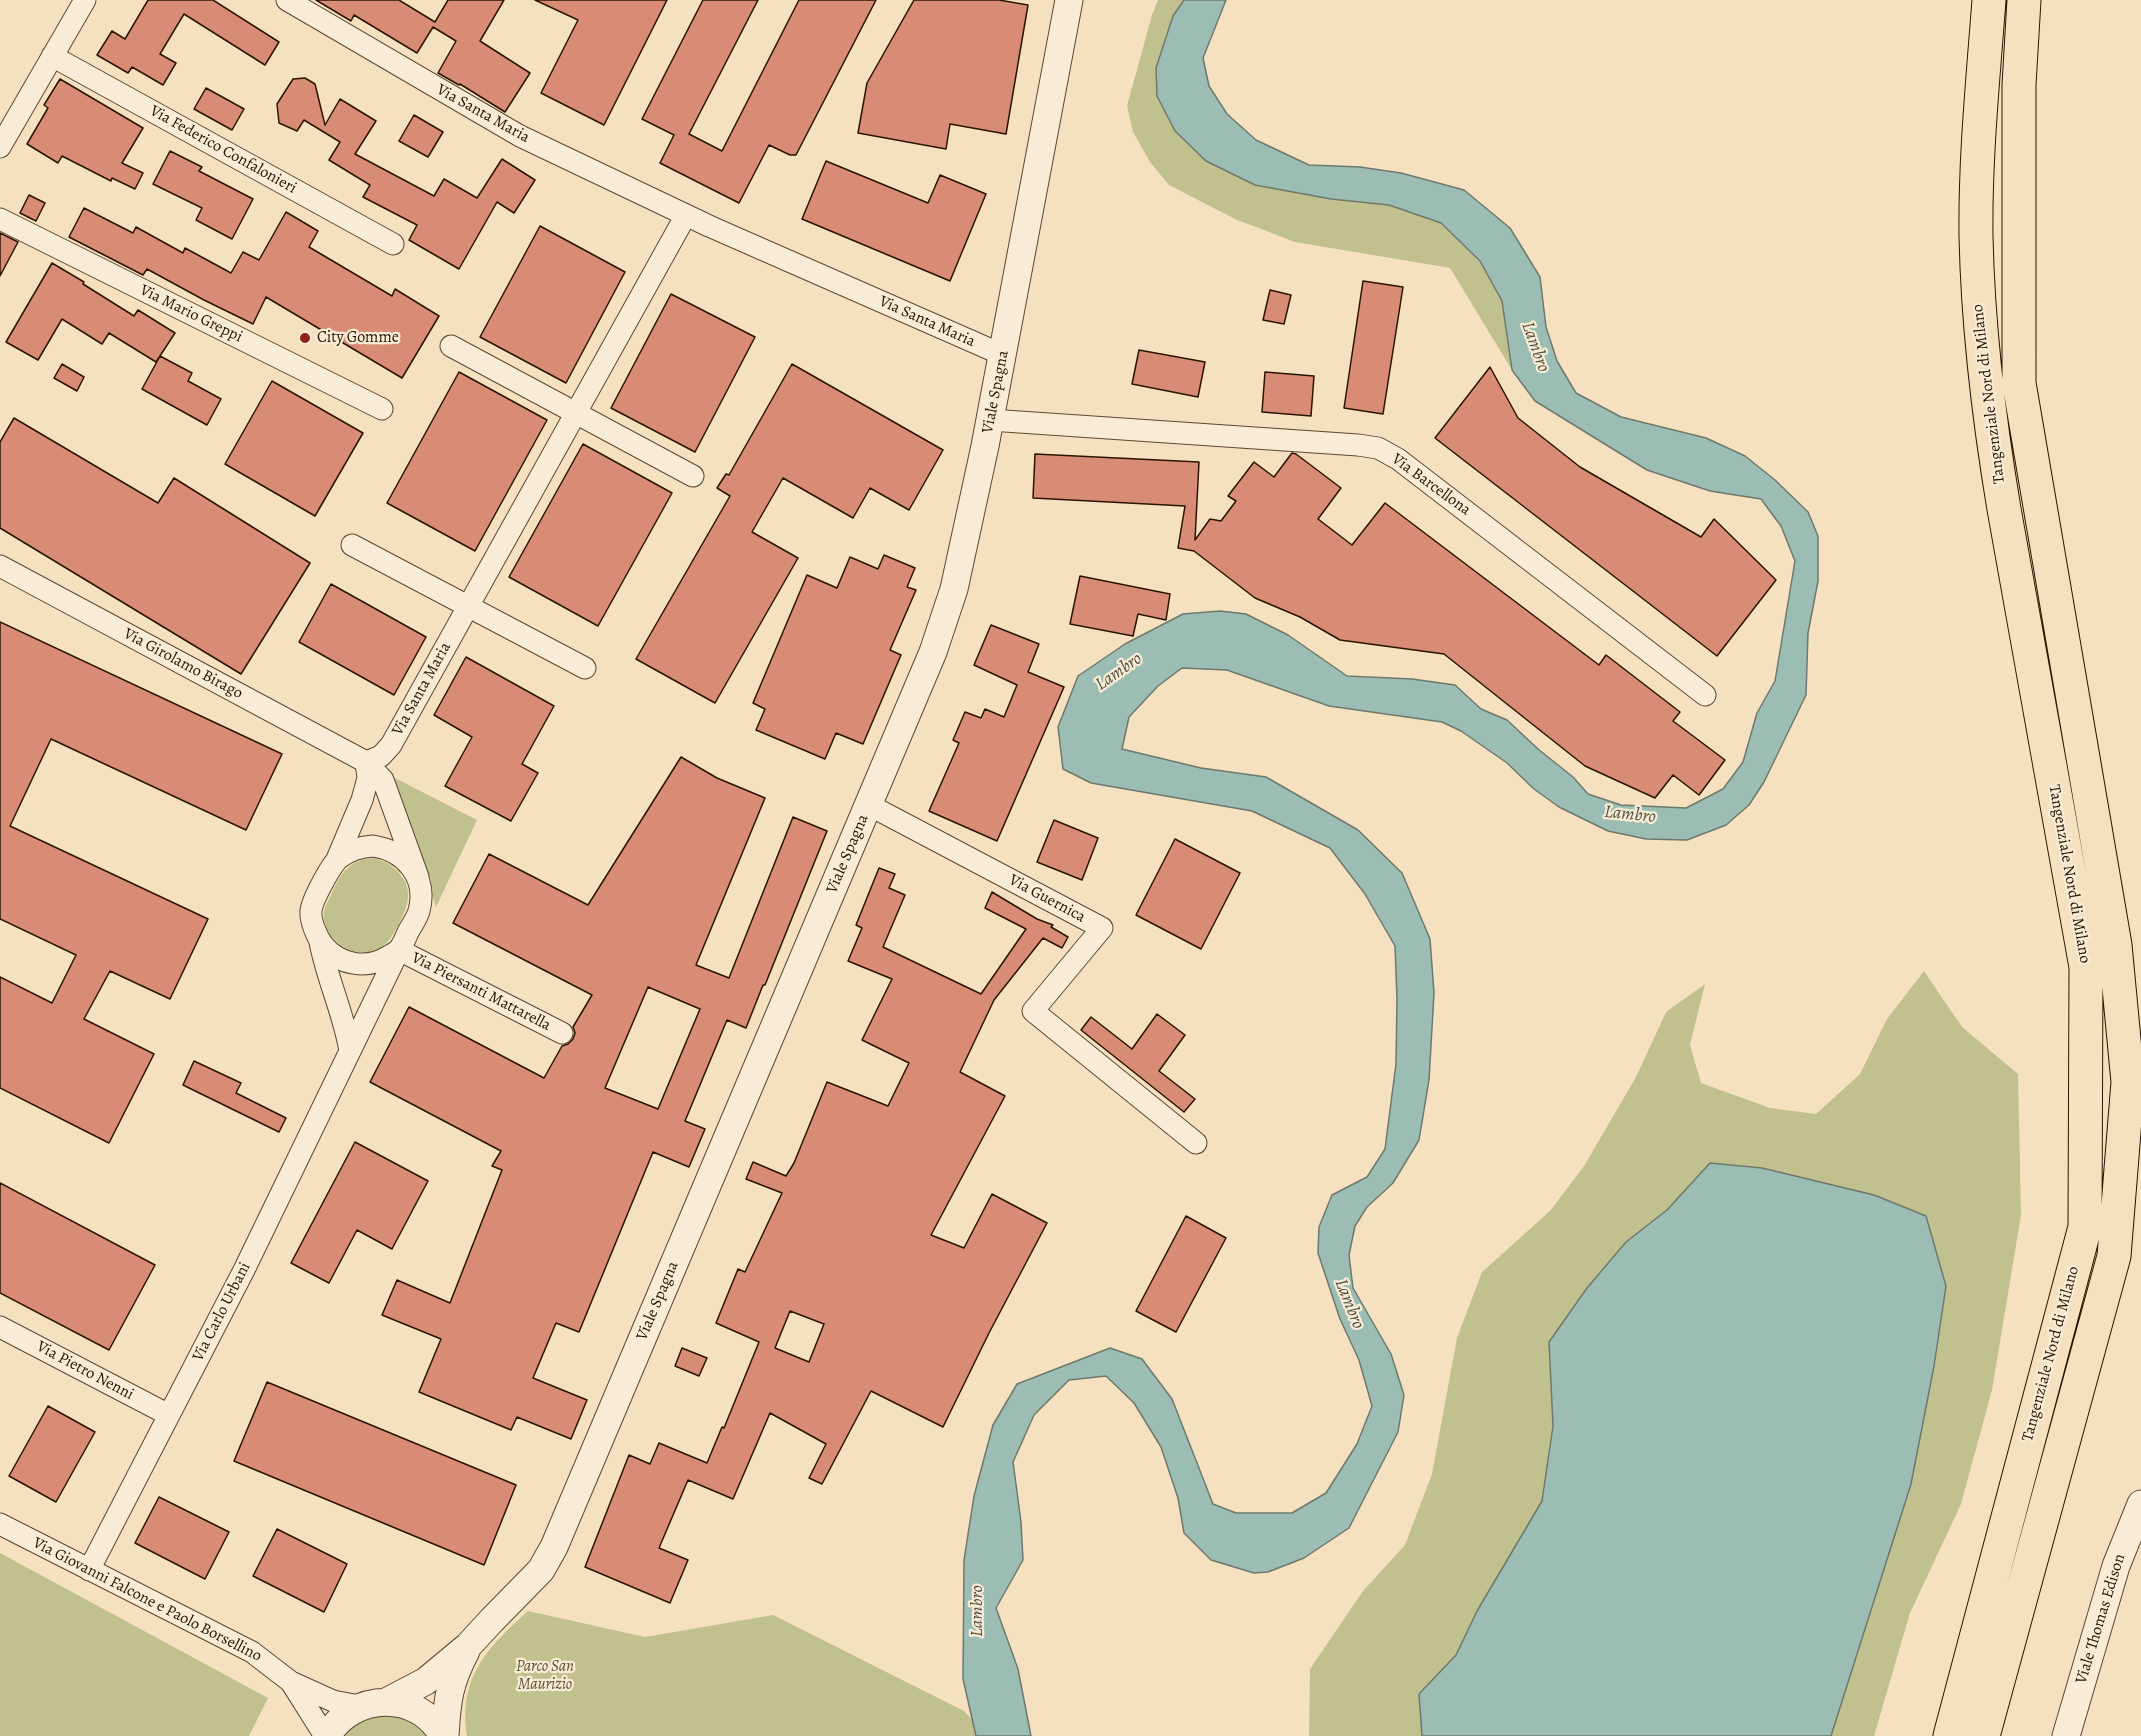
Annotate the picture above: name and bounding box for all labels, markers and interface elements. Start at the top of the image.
street label: Via Santa Maria [433,81,533,147]
street label: Via Federico Confalonieri [146,102,300,198]
street label: Via Mario Greppi [137,281,245,347]
street label: Via Santa Maria [876,292,978,352]
street label: Tangenziale Nord di Milano [1968,303,2010,485]
water label: Lambro [1516,319,1554,375]
place label: City Gomme [317,328,399,348]
marker: City Gomme [298,331,312,345]
street label: Viale Spagna [979,349,1013,435]
street label: Via Barcellona [1388,450,1474,520]
street label: Via Girolamo Birago [120,624,246,704]
street label: Via Santa Maria [389,639,455,739]
water label: Lambro [1092,648,1146,696]
street label: Tangenziale Nord di Milano [2044,783,2094,965]
water label: Lambro [1603,802,1657,828]
street label: Viale Spagna [823,812,873,896]
street label: Via Guernica [1005,871,1089,927]
street label: Via Piersanti Mattarella [408,949,554,1035]
street label: Via Carlo Urbani [189,1259,255,1365]
street label: Viale Spagna [633,1259,683,1343]
street label: Tangenziale Nord di Milano [2018,1264,2084,1444]
water label: Lambro [1329,1276,1369,1332]
street label: Via Pietro Nenni [33,1337,137,1405]
street label: Via Giovanni Falcone e Paolo Borsellino [29,1534,265,1666]
street label: Viale Thomas Edison [2072,1552,2130,1686]
water label: Lambro [967,1585,989,1637]
park label: Parco San Maurizio [516,1657,574,1695]

